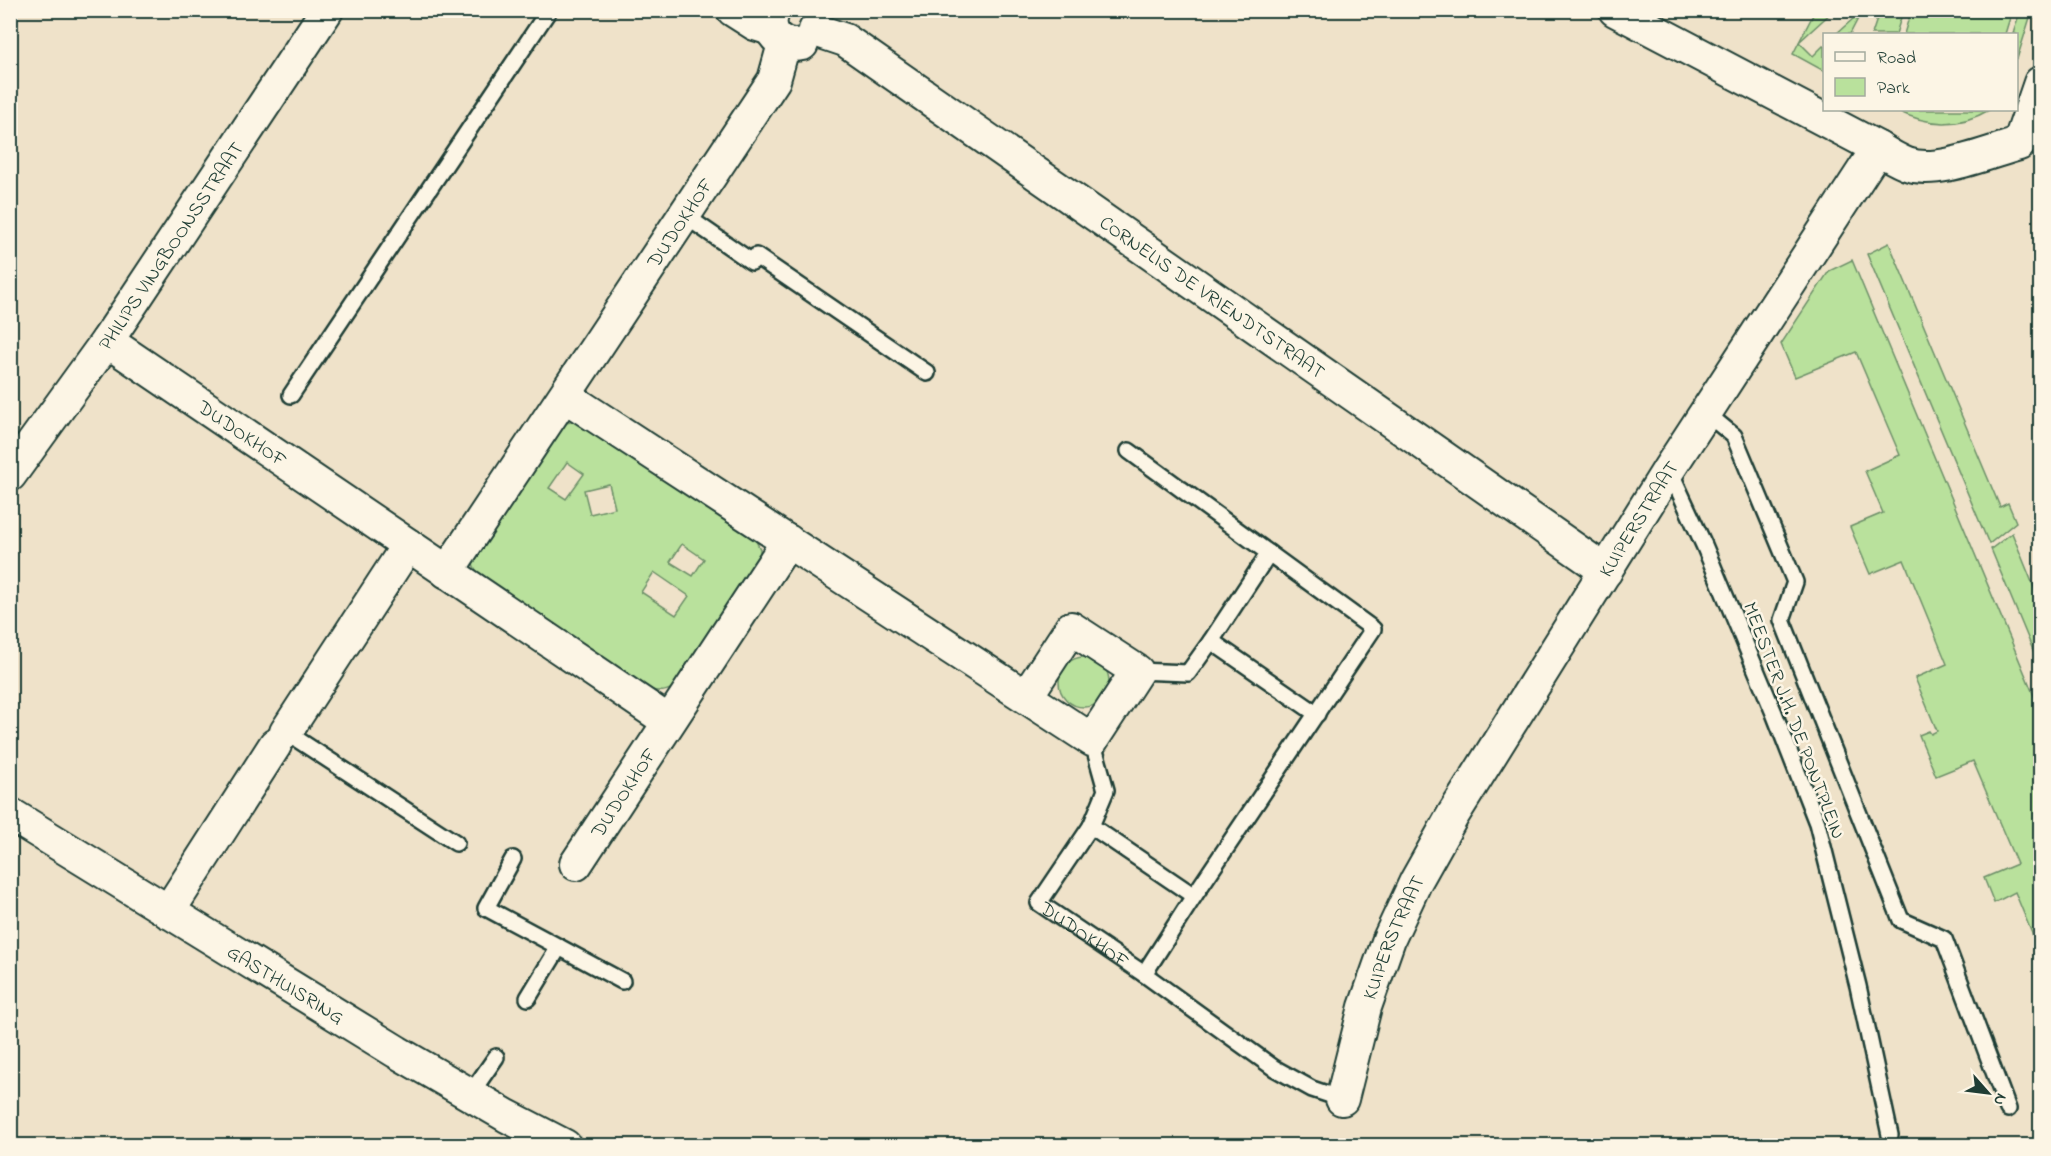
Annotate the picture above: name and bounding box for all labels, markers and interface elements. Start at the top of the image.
legend [1823,33,2018,111]
text: Road [1877,46,1916,72]
text: Park [1877,76,1910,102]
street label: PHILIPS VINGBOONSSTRAAT [93,137,252,357]
street label: DUDOKHOF [641,173,722,275]
street label: CORNELIS DE VRIENDTSTRAAT [1093,210,1330,388]
street label: DUDOKHOF [190,394,292,476]
street label: KUIPERSTRAAT [1593,456,1687,584]
street label: MEESTER J.H. DE PONTPLEIN [1734,598,1851,844]
street label: DUDOKHOF [585,743,665,845]
street label: KUIPERSTRAAT [1357,871,1434,1004]
street label: DUDOKHOF [1032,895,1134,977]
street label: GASTHUISRING [221,939,349,1033]
north arrow [1958,1063,2018,1123]
text: N [1986,1089,2013,1110]

